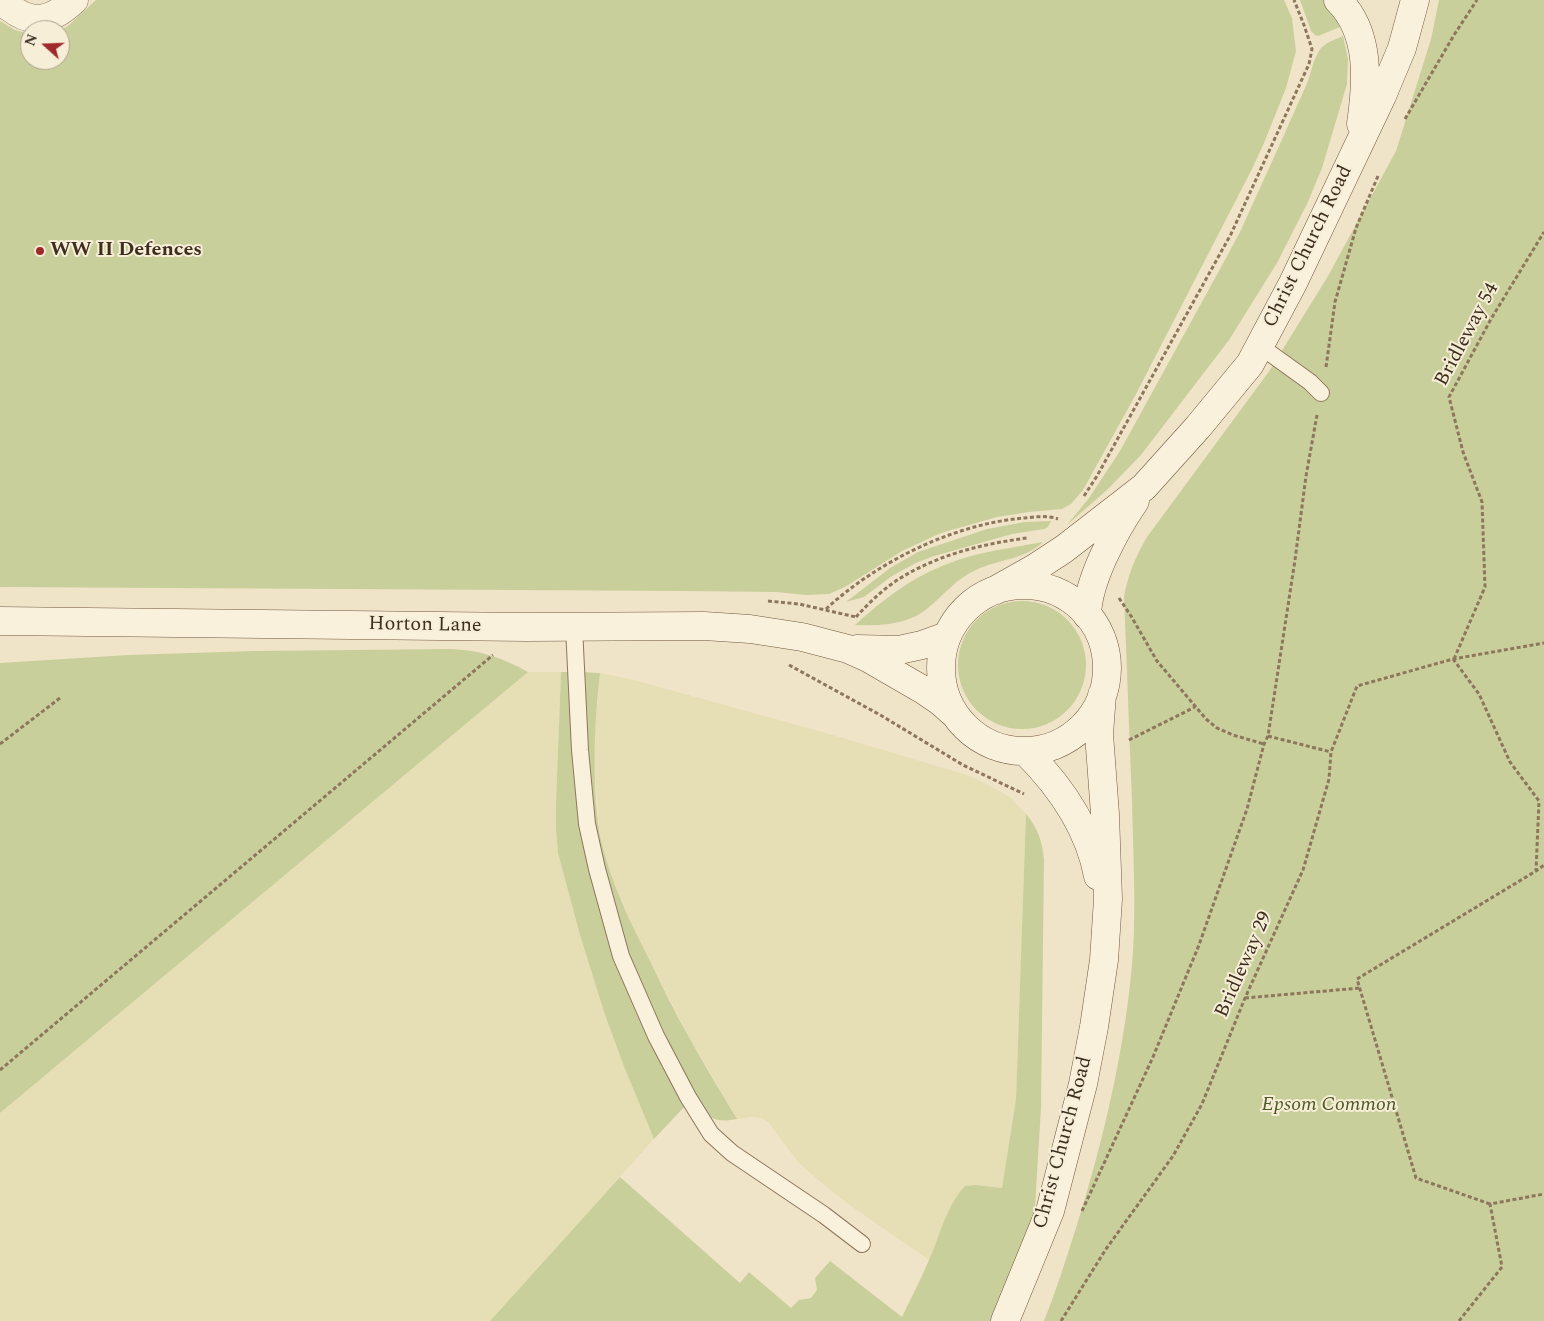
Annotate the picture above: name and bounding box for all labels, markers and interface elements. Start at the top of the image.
north arrow [20,20,70,70]
text: N [20,31,43,49]
street label: Christ Church Road [1259,162,1359,332]
place label: WW II Defences [50,239,202,263]
marker: WW II Defences [34,245,46,257]
street label: Bridleway 54 [1431,279,1505,391]
street label: Horton Lane [368,613,482,639]
street label: Bridleway 29 [1211,908,1279,1022]
street label: Christ Church Road [1029,1054,1099,1232]
park label: Epsom Common [1261,1094,1397,1118]

